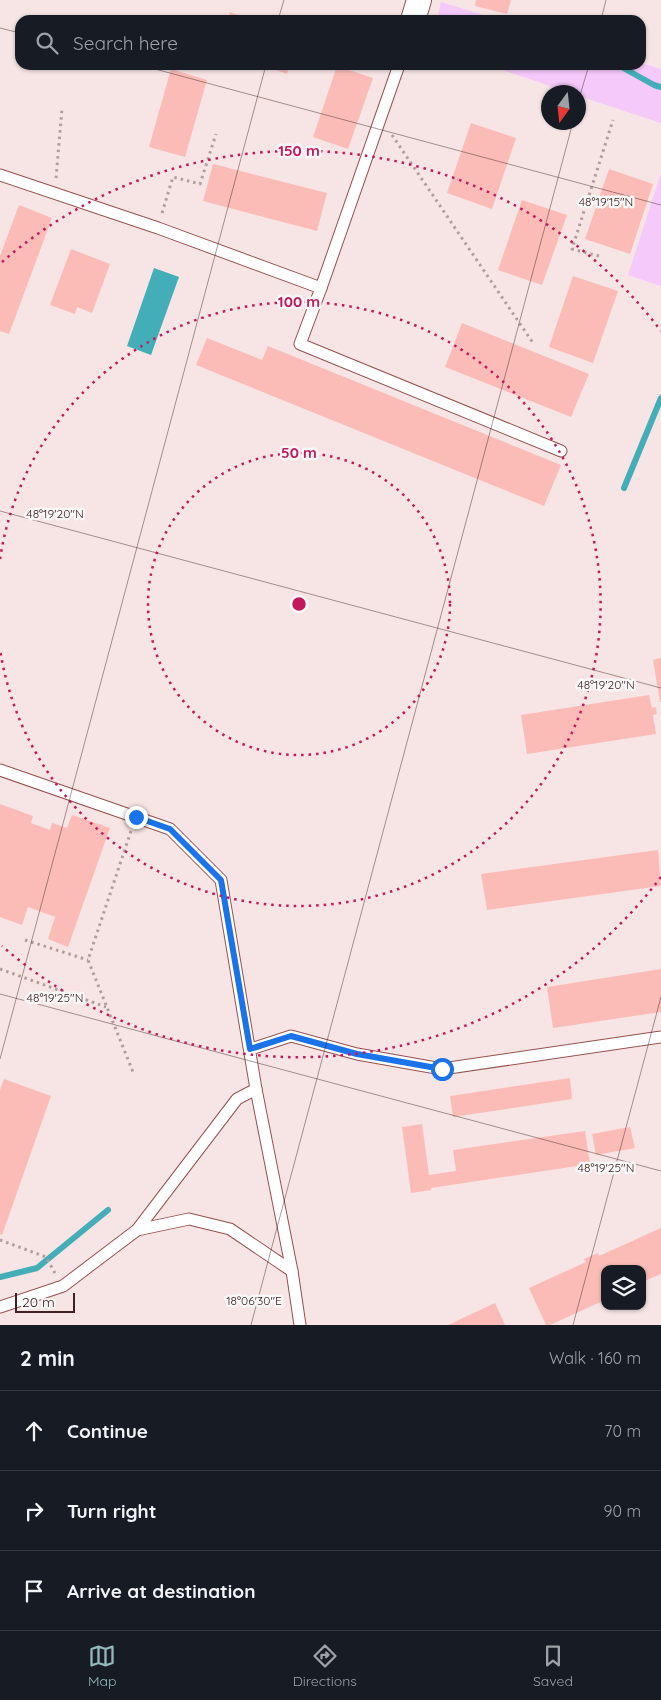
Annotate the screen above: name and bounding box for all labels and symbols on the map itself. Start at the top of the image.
north arrow [541,85,586,130]
text: 150 m [278,141,320,160]
text: 48°19'15"N [579,194,633,209]
text: 100 m [278,292,320,311]
text: 50 m [281,443,317,462]
text: 48°19'20"N [26,506,84,521]
centre of rings [290,595,308,613]
text: 48°19'20"N [577,677,635,692]
route end [125,806,148,829]
text: 48°19'25"N [27,990,83,1005]
route start [431,1058,454,1081]
text: 48°19'25"N [578,1160,634,1175]
scale bar [15,1290,75,1313]
text: 18°06'30"E [226,1293,282,1308]

